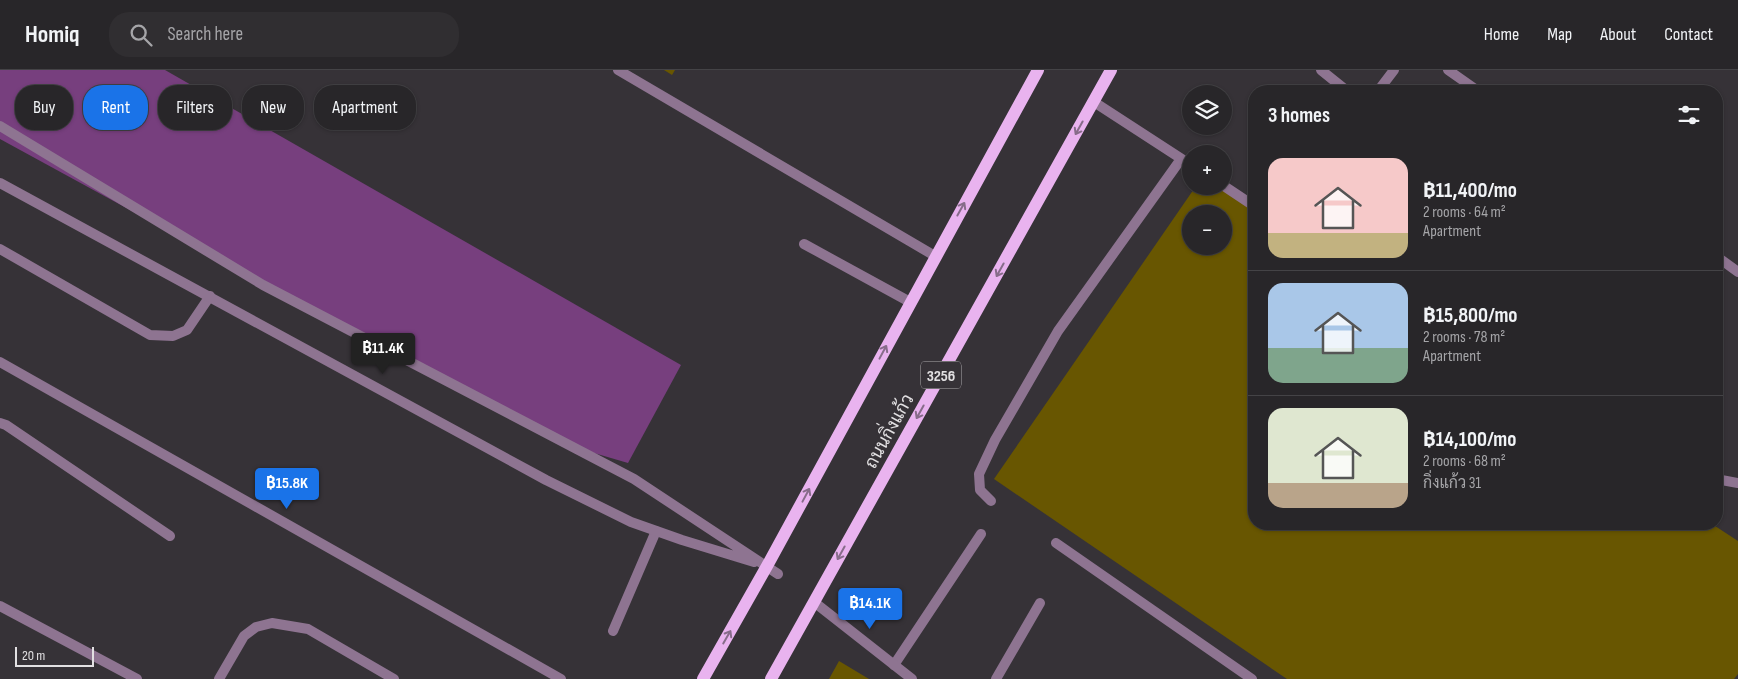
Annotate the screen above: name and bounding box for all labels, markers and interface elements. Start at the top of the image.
search box [109,12,459,57]
text: Homiq [25,20,79,49]
icon: search [127,21,155,49]
text: Search here [167,23,243,46]
text: Home [1484,24,1519,45]
text: Map [1547,24,1572,45]
text: About [1600,24,1636,45]
text: Contact [1664,24,1713,45]
chip: Buy [15,85,73,130]
chip: Rent [83,85,148,130]
chip: Filters [158,85,232,130]
chip: New [242,85,304,130]
chip: Apartment [314,85,416,130]
map controls [1182,85,1232,255]
button: layers [1182,85,1232,135]
icon: filters [1675,101,1703,129]
text: 3 homes [1268,103,1330,128]
one-way arrow [1074,121,1084,136]
button: + [1182,145,1232,195]
icon: home [1308,178,1368,238]
text: ฿11,400/mo [1423,178,1517,203]
one-way arrow [957,202,966,217]
text: 2 rooms · 64 m² [1423,203,1506,222]
button: − [1182,205,1232,255]
text: Apartment [1423,222,1481,241]
one-way arrow [994,262,1004,277]
icon: home [1308,303,1368,363]
text: ฿15,800/mo [1423,303,1517,328]
text: 2 rooms · 78 m² [1423,328,1505,347]
pin: ฿11.4K [342,332,424,375]
text: ฿11.4K [362,339,404,358]
one-way arrow [878,344,888,359]
text: Apartment [1423,347,1481,366]
road number: 3256 [921,362,961,388]
street label: ถนนกิ่งแก้ว [856,388,918,472]
one-way arrow [915,404,925,419]
text: ฿14,100/mo [1423,427,1516,452]
icon: home [1308,428,1368,488]
text: 2 rooms · 68 m² [1423,452,1506,471]
pin: ฿15.8K [246,468,328,510]
text: ฿15.8K [266,474,308,493]
text: กิ่งแก้ว 31 [1423,474,1481,493]
one-way arrow [801,488,811,502]
one-way arrow [835,546,845,560]
pin: ฿14.1K [829,588,911,630]
text: ฿14.1K [849,594,891,613]
one-way arrow [722,630,732,644]
scale bar [15,644,94,667]
text: 20 m [22,647,45,664]

